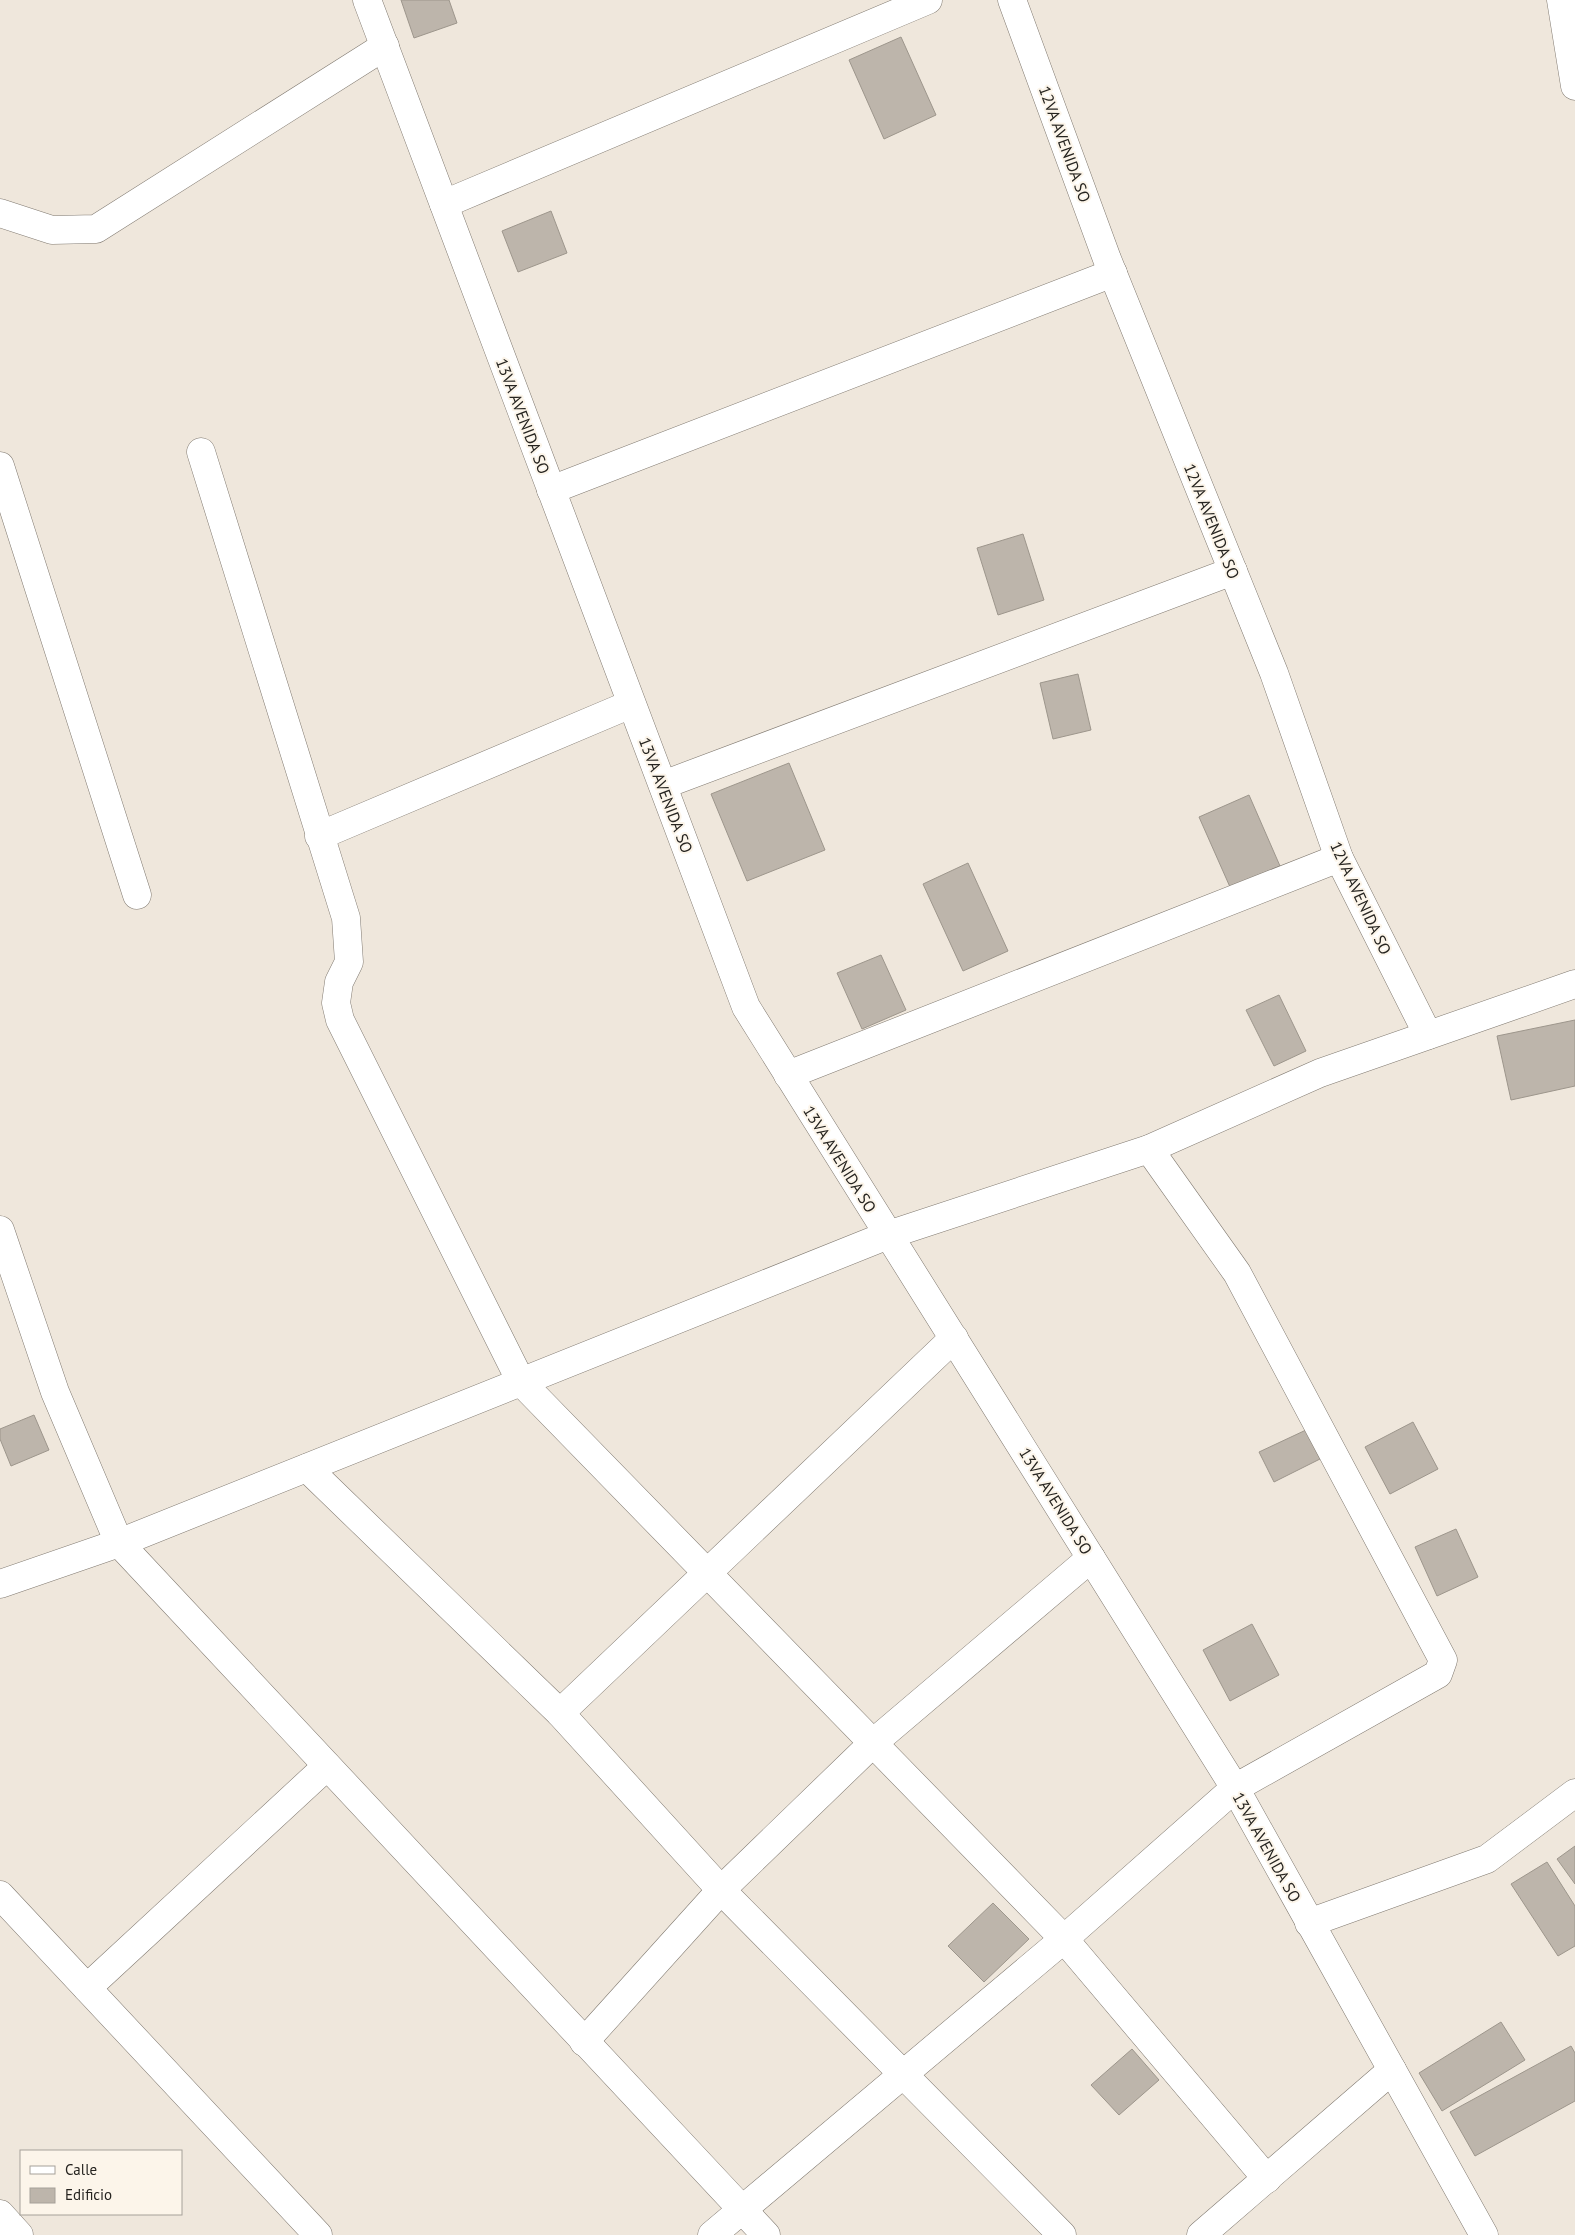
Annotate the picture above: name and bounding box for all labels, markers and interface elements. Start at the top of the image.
street label: 12VA AVENIDA SO [1035,83,1095,205]
street label: 13VA AVENIDA SO [492,355,554,477]
street label: 12VA AVENIDA SO [1180,460,1244,582]
street label: 13VA AVENIDA SO [635,734,697,856]
street label: 12VA AVENIDA SO [1326,838,1396,958]
street label: 13VA AVENIDA SO [799,1102,881,1216]
street label: 13VA AVENIDA SO [1015,1444,1097,1558]
street label: 13VA AVENIDA SO [1229,1789,1305,1905]
legend [20,2150,182,2215]
text: Calle [65,2160,97,2179]
text: Edificio [65,2185,112,2204]

